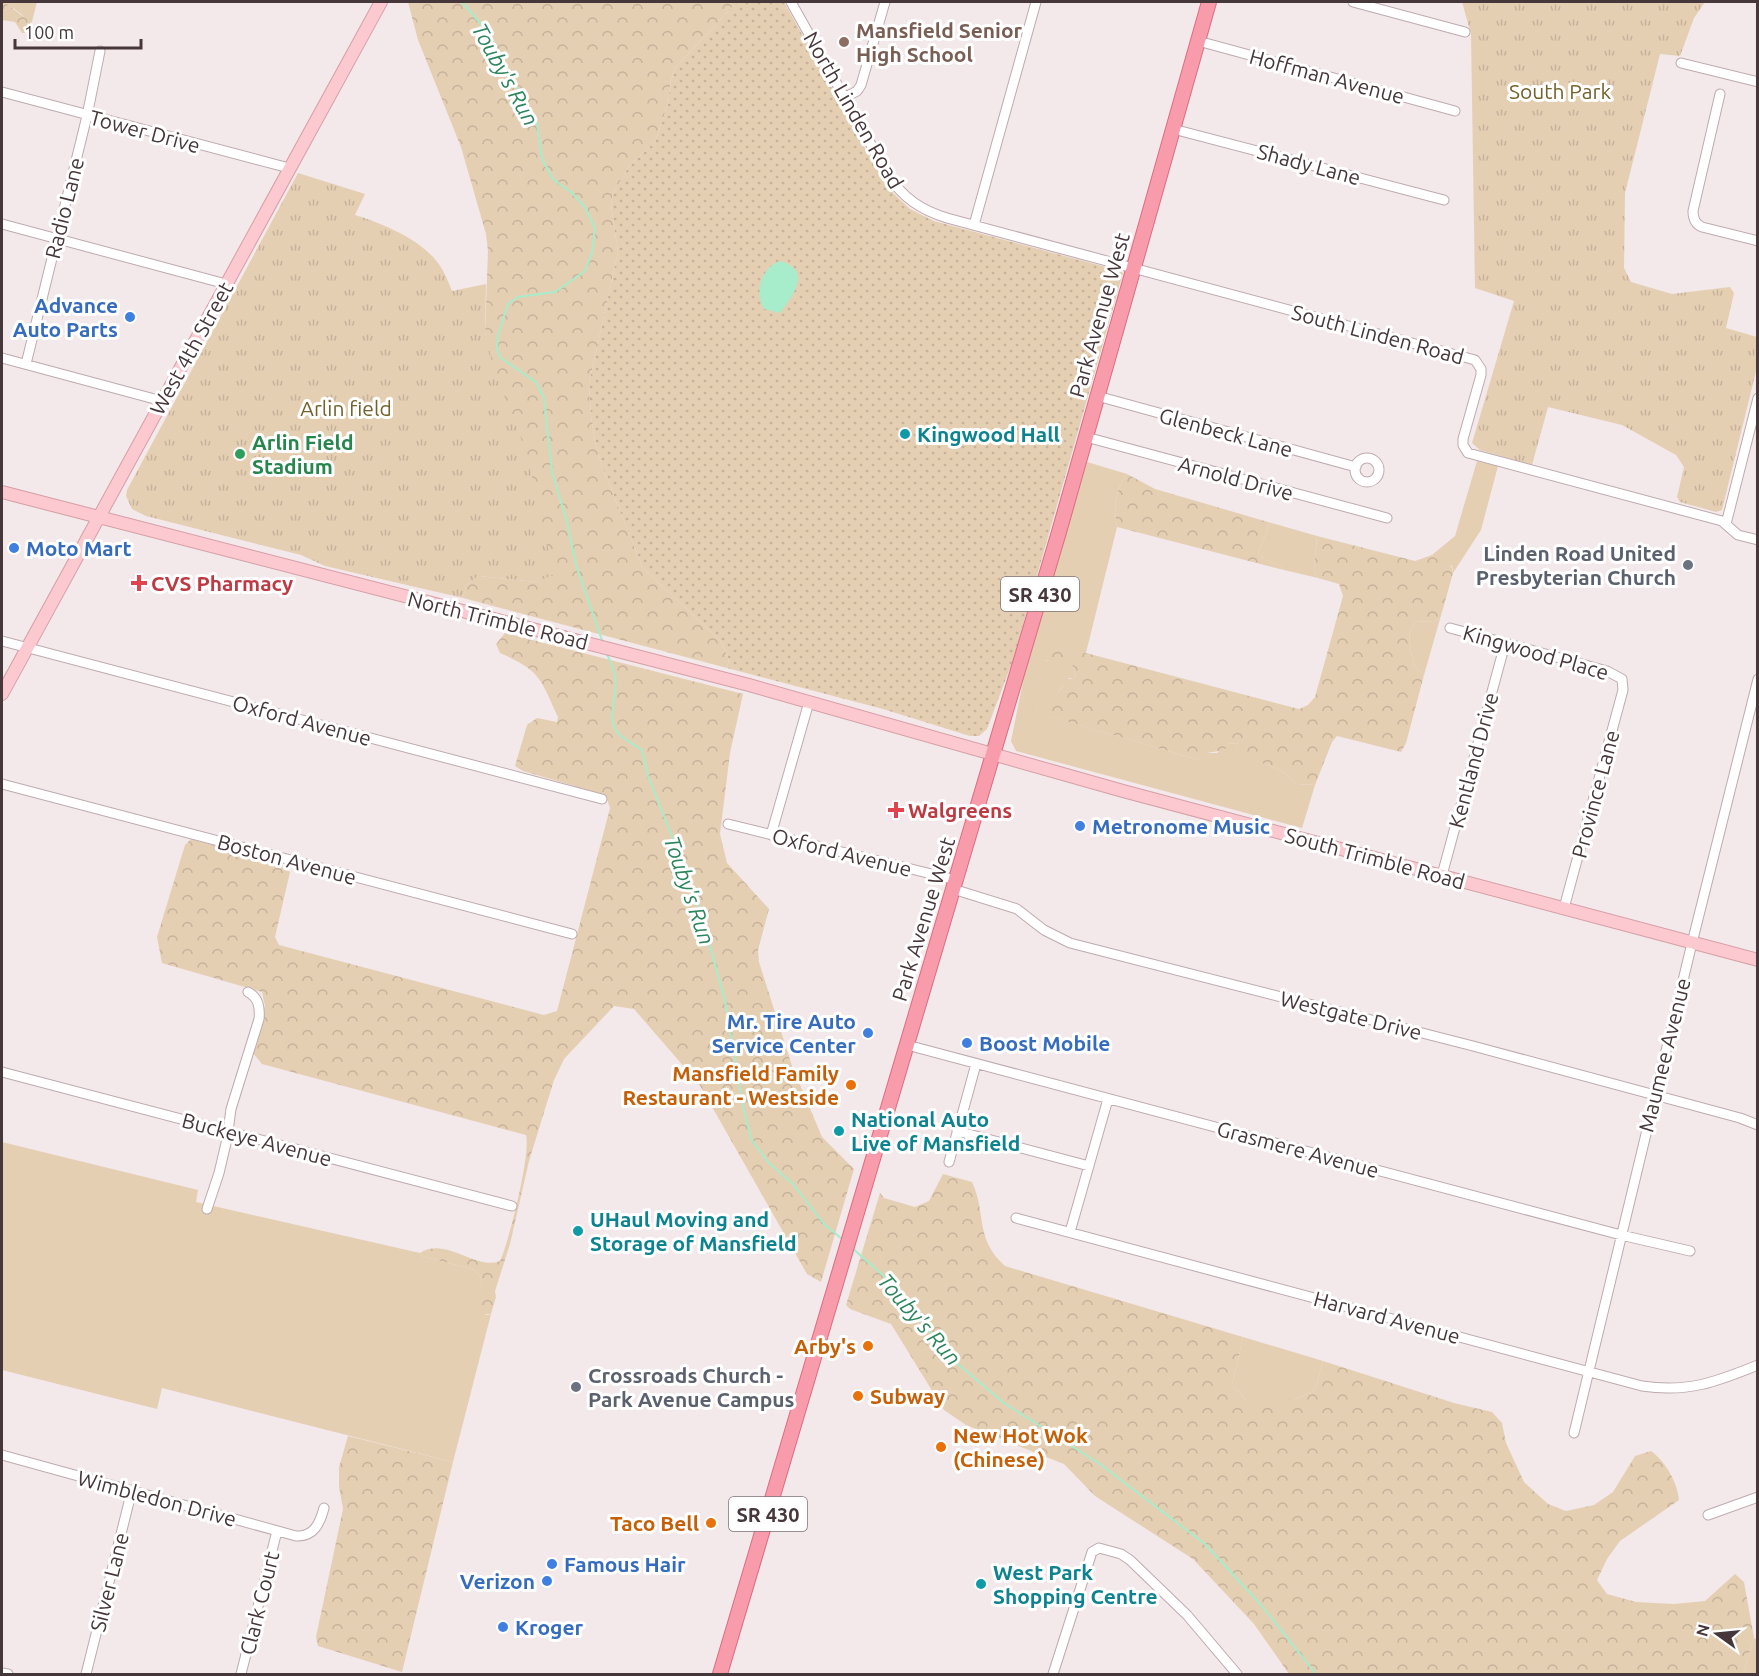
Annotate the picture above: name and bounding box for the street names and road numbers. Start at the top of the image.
street label: North Linden Road [799,27,909,193]
street label: Hoffman Avenue [1247,44,1407,108]
street label: Tower Drive [87,105,203,157]
street label: Shady Lane [1255,139,1363,189]
street label: Radio Lane [40,155,88,261]
street label: Park Avenue West [1064,230,1134,400]
street label: West 4th Street [145,277,237,419]
street label: South Linden Road [1289,299,1467,369]
street label: Glenbeck Lane [1157,403,1295,461]
street label: Arnold Drive [1176,451,1296,505]
road number: SR 430 [1001,577,1079,611]
street label: North Trimble Road [405,586,591,654]
street label: Kingwood Place [1460,620,1612,684]
street label: Oxford Avenue [230,690,374,750]
street label: Kentland Drive [1443,690,1503,830]
street label: Province Lane [1566,727,1624,861]
street label: South Trimble Road [1283,822,1467,894]
street label: Oxford Avenue [770,823,914,881]
street label: Boston Avenue [215,829,359,889]
street label: Park Avenue West [887,834,959,1004]
street label: Maumee Avenue [1633,975,1695,1135]
street label: Westgate Drive [1278,986,1424,1044]
street label: Buckeye Avenue [179,1107,335,1171]
street label: Grasmere Avenue [1214,1116,1382,1182]
street label: Harvard Avenue [1311,1286,1463,1348]
street label: Wimbledon Drive [75,1465,239,1531]
road number: SR 430 [729,1497,807,1531]
street label: Silver Lane [85,1530,133,1634]
street label: Clark Court [235,1549,283,1657]

